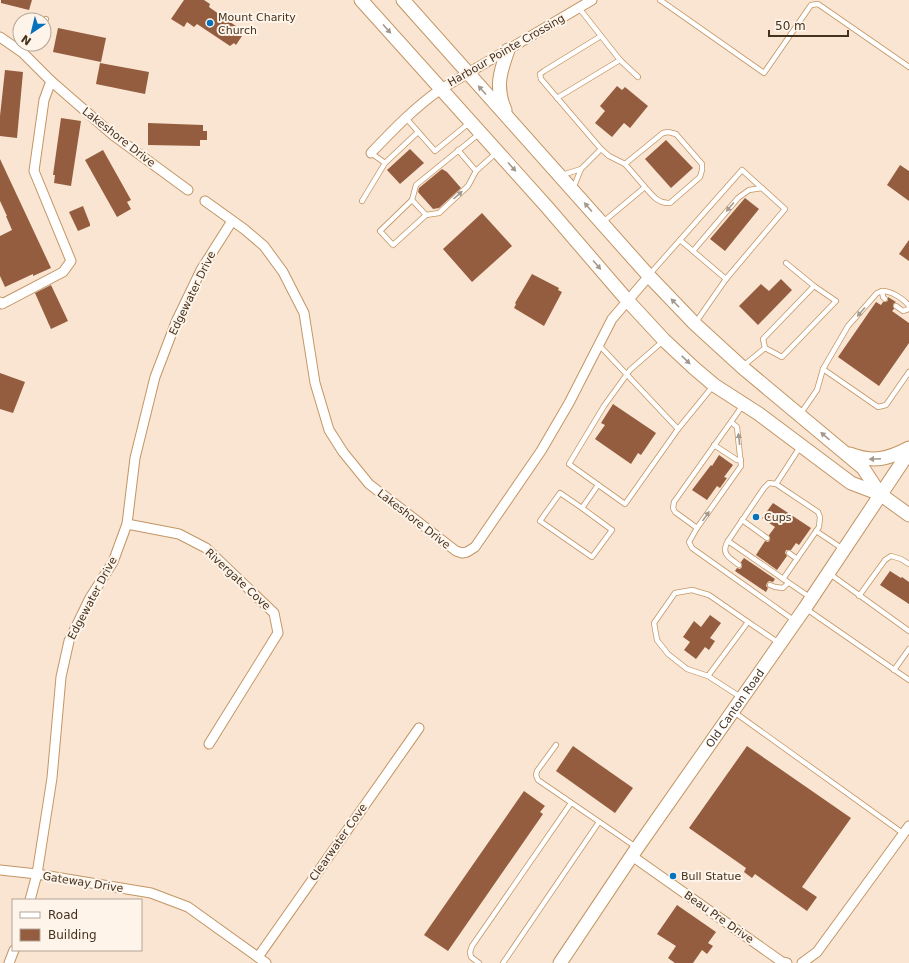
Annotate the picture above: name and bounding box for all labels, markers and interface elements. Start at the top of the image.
place label: Mount Charity Church [218,11,296,37]
north arrow [12,12,52,52]
street label: Harbour Pointe Crossing [445,12,567,89]
scale bar [769,12,848,38]
marker: Mount Charity Church [205,18,215,28]
text: 50 m [775,19,806,33]
one-way arrow [383,24,392,34]
text: N [19,32,34,48]
one-way arrow [478,84,487,95]
street label: Lakeshore Drive [80,105,158,170]
one-way arrow [507,162,516,173]
one-way arrow [453,190,463,200]
one-way arrow [583,202,592,213]
one-way arrow [726,202,735,212]
street label: Edgewater Drive [166,249,219,337]
one-way arrow [593,260,602,270]
one-way arrow [670,298,680,308]
one-way arrow [856,306,865,317]
one-way arrow [681,355,691,365]
one-way arrow [819,432,830,441]
one-way arrow [735,433,742,445]
one-way arrow [869,456,882,462]
street label: Lakeshore Drive [375,487,453,552]
one-way arrow [702,510,710,521]
place label: Cups [764,511,792,524]
marker: Cups [751,512,761,522]
street label: Rivergate Cove [202,546,273,613]
street label: Edgewater Drive [65,554,120,642]
street label: Old Canton Road [703,667,767,750]
street label: Clearwater Cove [307,801,370,883]
street label: Gateway Drive [42,870,124,895]
place label: Bull Statue [681,870,741,883]
marker: Bull Statue [668,871,678,881]
street label: Beau Pre Drive [681,889,756,946]
legend [12,899,142,951]
text: Road [48,908,78,922]
text: Building [48,928,97,942]

